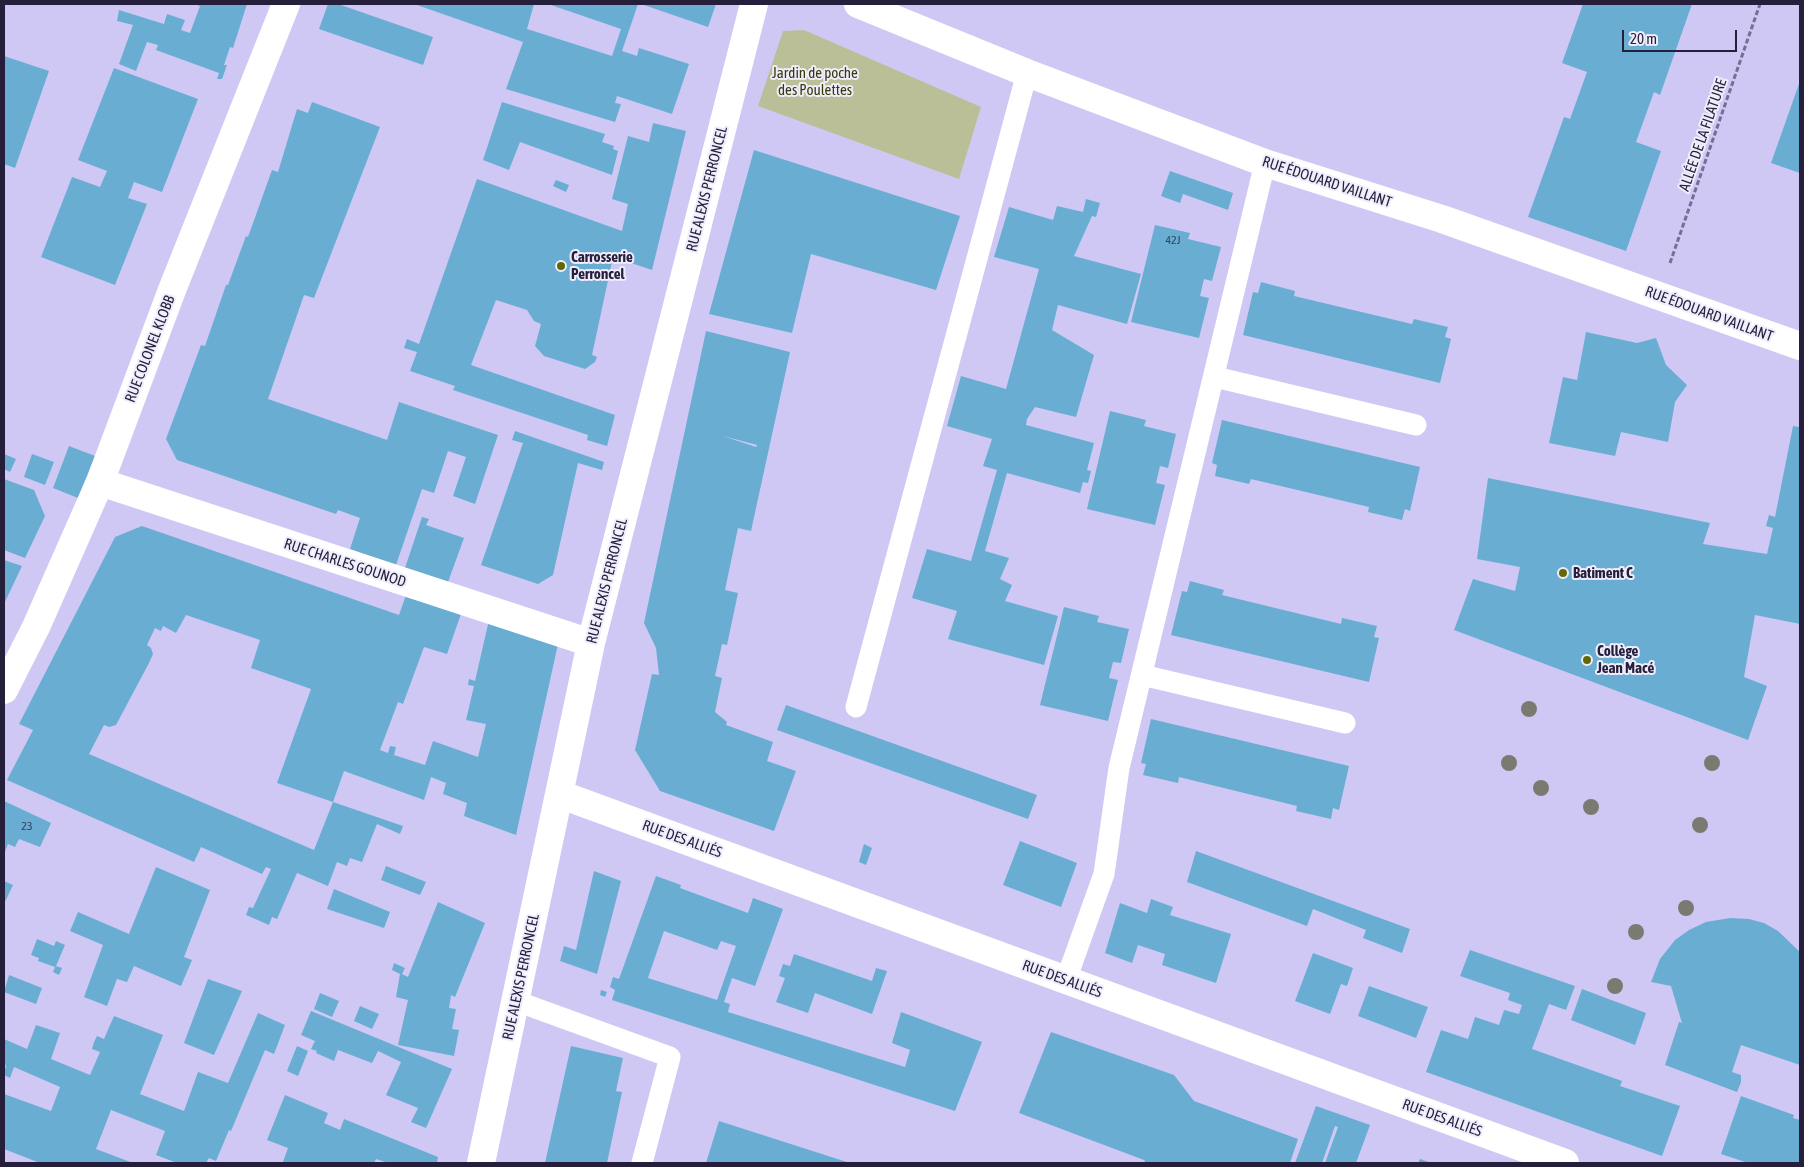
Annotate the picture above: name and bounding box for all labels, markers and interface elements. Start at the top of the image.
scale bar [1624,20,1739,52]
text: 20 m [1630,30,1657,47]
park label: Jardin de poche des Poulettes [772,64,858,99]
street label: ALLÉE DE LA FILATURE [1675,76,1731,194]
street label: RUE ALEXIS PERRONCEL [683,125,731,253]
street label: RUE ÉDOUARD VAILLANT [1260,153,1394,211]
house number: 42J [1165,233,1181,247]
place label: Carrosserie Perroncel [571,248,633,283]
marker: Carrosserie Perroncel [555,260,567,272]
street label: RUE ÉDOUARD VAILLANT [1642,282,1776,346]
street label: RUE COLONEL KLOBB [121,293,179,405]
street label: RUE ALEXIS PERRONCEL [583,517,631,645]
street label: RUE CHARLES GOUNOD [282,535,408,591]
place label: Batiment C [1573,564,1633,582]
marker: Batiment C [1557,567,1569,579]
place label: Collège Jean Macé [1597,642,1654,677]
marker: Collège Jean Macé [1581,654,1593,666]
street label: RUE DES ALLIÉS [640,816,724,862]
house number: 23 [21,819,33,833]
street label: RUE ALEXIS PERRONCEL [499,912,543,1042]
street label: RUE DES ALLIÉS [1020,956,1104,1002]
street label: RUE DES ALLIÉS [1400,1095,1484,1141]

